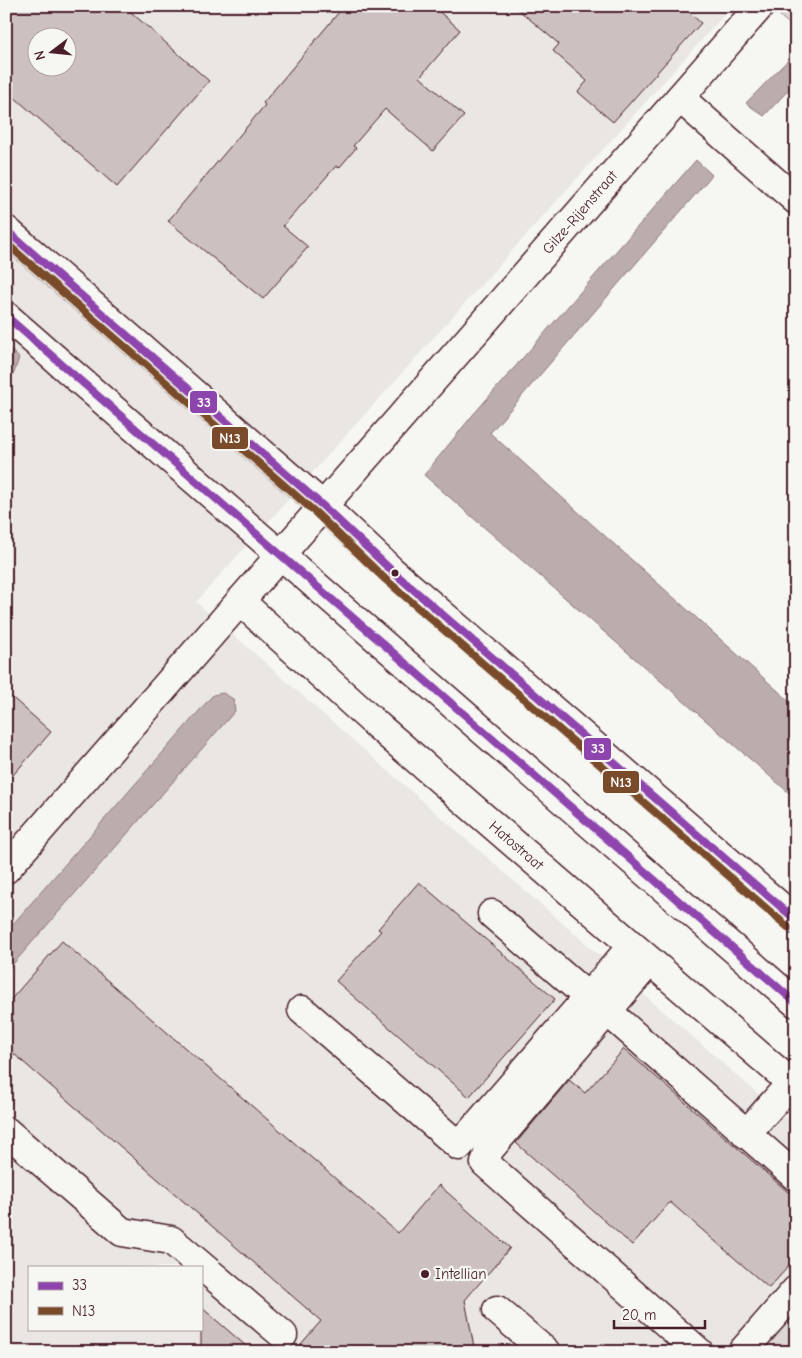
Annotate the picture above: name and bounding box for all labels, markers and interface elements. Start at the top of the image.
north arrow [28,28,78,78]
text: N [31,49,49,62]
street label: Gilze-Rijenstraat [538,166,621,258]
line badge: 33 [189,390,218,414]
text: 33 [197,394,211,411]
line badge: N13 [211,426,249,450]
text: N13 [219,430,241,447]
unlabelled marker [390,568,400,578]
line badge: 33 [583,737,612,761]
text: 33 [591,740,605,757]
line badge: N13 [602,770,640,794]
text: N13 [610,774,632,791]
street label: Hatostraat [485,817,548,874]
place label: Intellian [435,1265,487,1283]
legend [28,1266,202,1330]
marker: Intellian [419,1268,431,1280]
text: 33 [72,1276,87,1294]
scale bar [614,1298,706,1330]
text: N13 [72,1302,95,1320]
text: 20 m [622,1306,656,1324]

